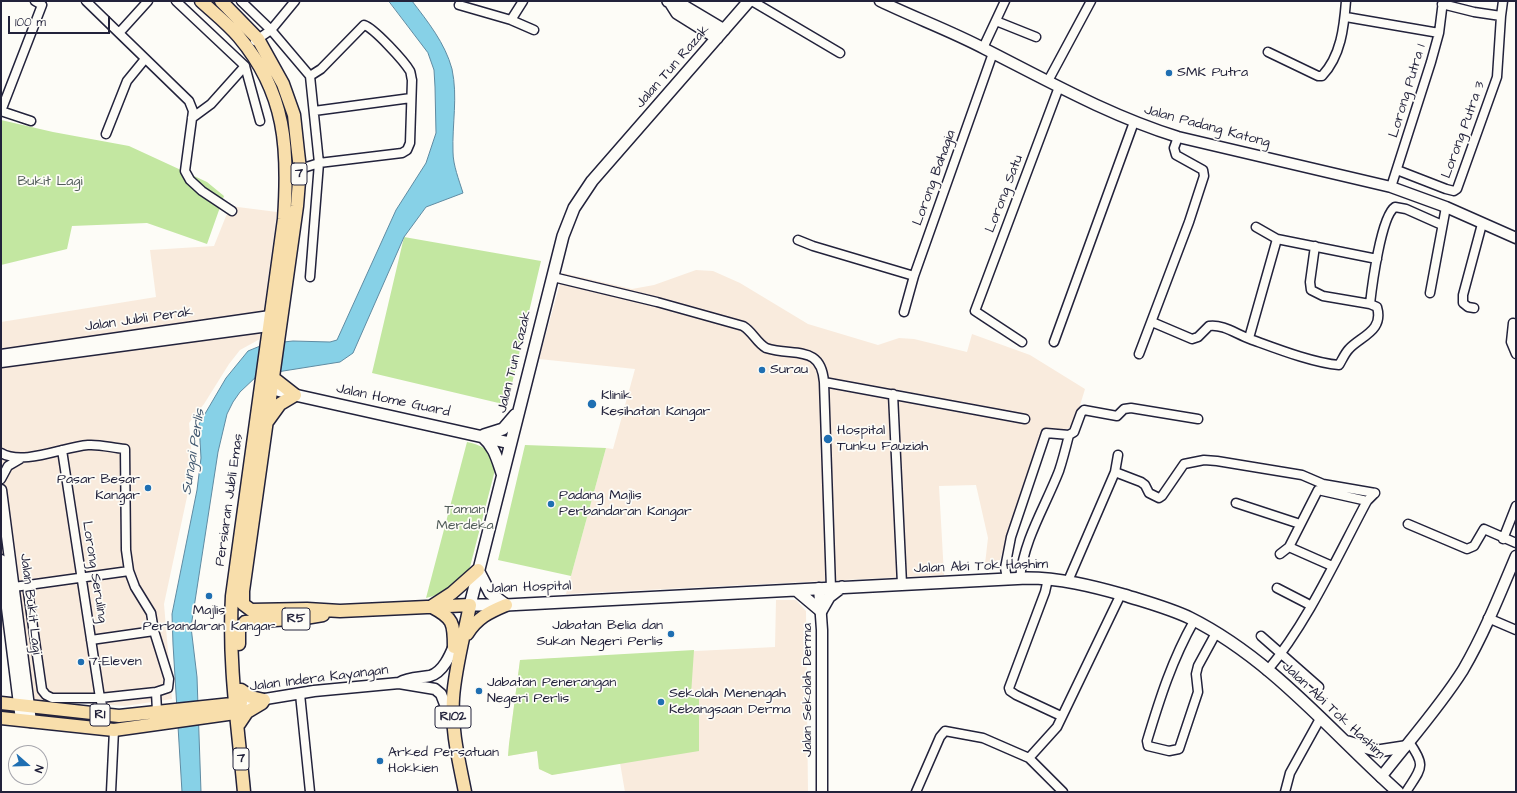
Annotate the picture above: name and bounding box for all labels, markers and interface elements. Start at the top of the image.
scale bar [10,8,112,34]
text: 100 m [15,14,46,31]
street label: Jalan Tun Razak [632,22,714,112]
street label: Lorong Putra 1 [1386,42,1430,140]
place label: SMK Putra [1177,65,1248,81]
marker: SMK Putra [1164,68,1174,78]
street label: Lorong Putra 3 [1439,79,1489,181]
street label: Jalan Padang Katong [1142,102,1272,152]
street label: Lorong Bahagia [910,128,960,228]
street label: Lorong Satu [982,153,1028,235]
road number: 7 [291,163,307,185]
park label: Bukit Lagi [17,174,83,190]
street label: Jalan Jubli Perak [84,304,194,336]
street label: Jalan Tun Razak [494,309,536,415]
place label: Surau [770,362,808,378]
marker: Surau [757,365,767,375]
street label: Jalan Home Guard [335,381,451,421]
place label: Klinik Kesihatan Kangar [601,388,710,420]
marker: Klinik Kesihatan Kangar [586,398,598,410]
water label: Sungai Perlis [178,408,210,496]
place label: Hospital Tunku Fauziah [837,423,928,456]
street label: Persiaran Jubli Emas [212,433,248,567]
marker: Hospital Tunku Fauziah [822,433,834,445]
place label: Pasar Besar Kangar [57,472,140,504]
marker: Pasar Besar Kangar [143,483,153,493]
place label: Padang Majlis Perbandaran Kangar [559,488,692,520]
marker: Padang Majlis Perbandaran Kangar [546,499,556,509]
park label: Taman Merdeka [436,502,494,534]
street label: Lorong Seruling [78,520,110,624]
street label: Jalan Bukit Lagi [15,553,45,655]
street label: Jalan Abi Tok Hashim [914,556,1048,578]
street label: Jalan Hospital [486,578,572,598]
marker: Majlis Perbandaran Kangar [204,591,214,601]
place label: Majlis Perbandaran Kangar [143,603,275,636]
road number: R5 [282,608,310,630]
place label: Jabatan Belia dan Sukan Negeri Perlis [536,618,663,650]
street label: Jalan Sekolah Derma [800,623,816,757]
marker: Jabatan Belia dan Sukan Negeri Perlis [666,629,676,639]
place label: 7-Eleven [89,654,142,670]
marker: 7-Eleven [76,657,86,667]
street label: Jalan Abi Tok Hashim [1278,659,1388,763]
street label: Jalan Indera Kayangan [249,662,389,696]
place label: Jabatan Penerangan Negeri Perlis [487,675,616,708]
marker: Jabatan Penerangan Negeri Perlis [474,686,484,696]
place label: Sekolah Menengah Kebangsaan Derma [669,686,791,718]
marker: Sekolah Menengah Kebangsaan Derma [656,697,666,707]
road number: R1 [90,704,110,726]
road number: R102 [435,706,471,728]
north arrow [8,745,48,785]
place label: Arked Persatuan Hokkien [388,745,499,778]
road number: 7 [233,748,249,770]
marker: Arked Persatuan Hokkien [375,756,385,766]
text: N [31,763,47,775]

